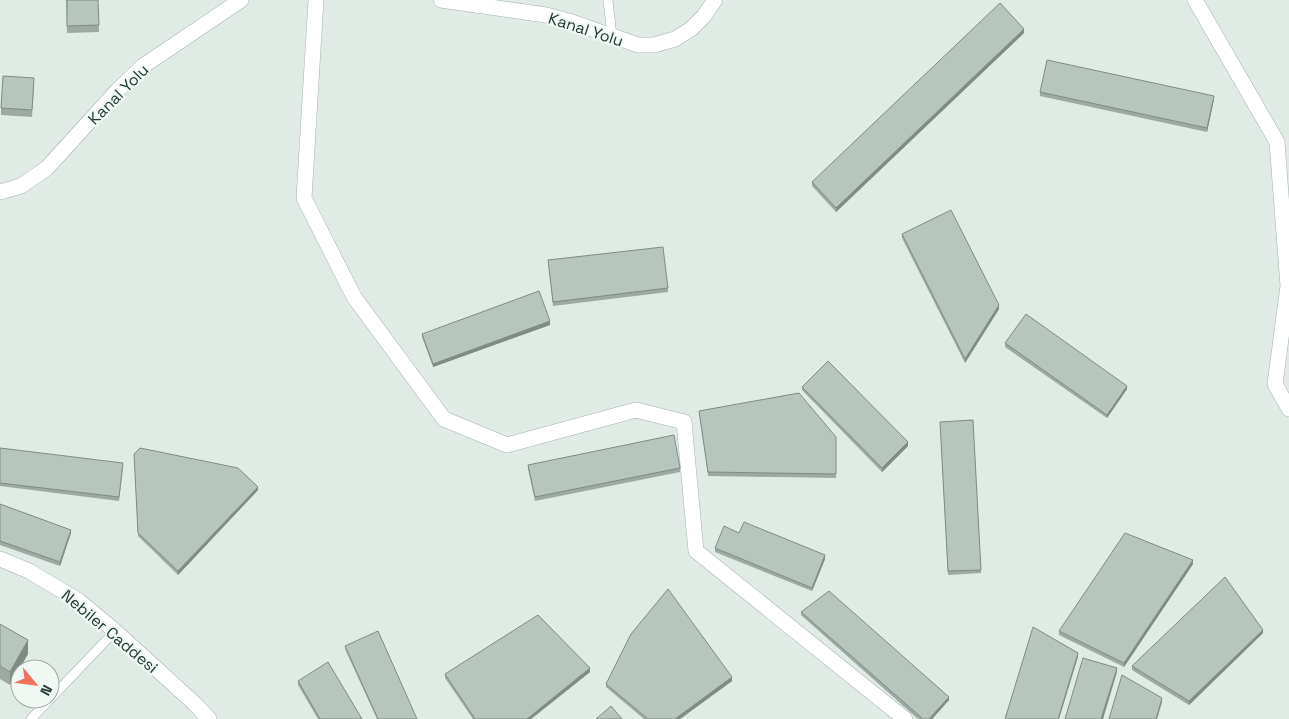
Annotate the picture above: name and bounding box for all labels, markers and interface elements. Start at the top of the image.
street label: Kanal Yolu [546,7,626,51]
street label: Kanal Yolu [83,59,153,129]
street label: Nebiler Caddesi [57,585,162,678]
north arrow [10,659,60,709]
text: N [36,682,57,699]

